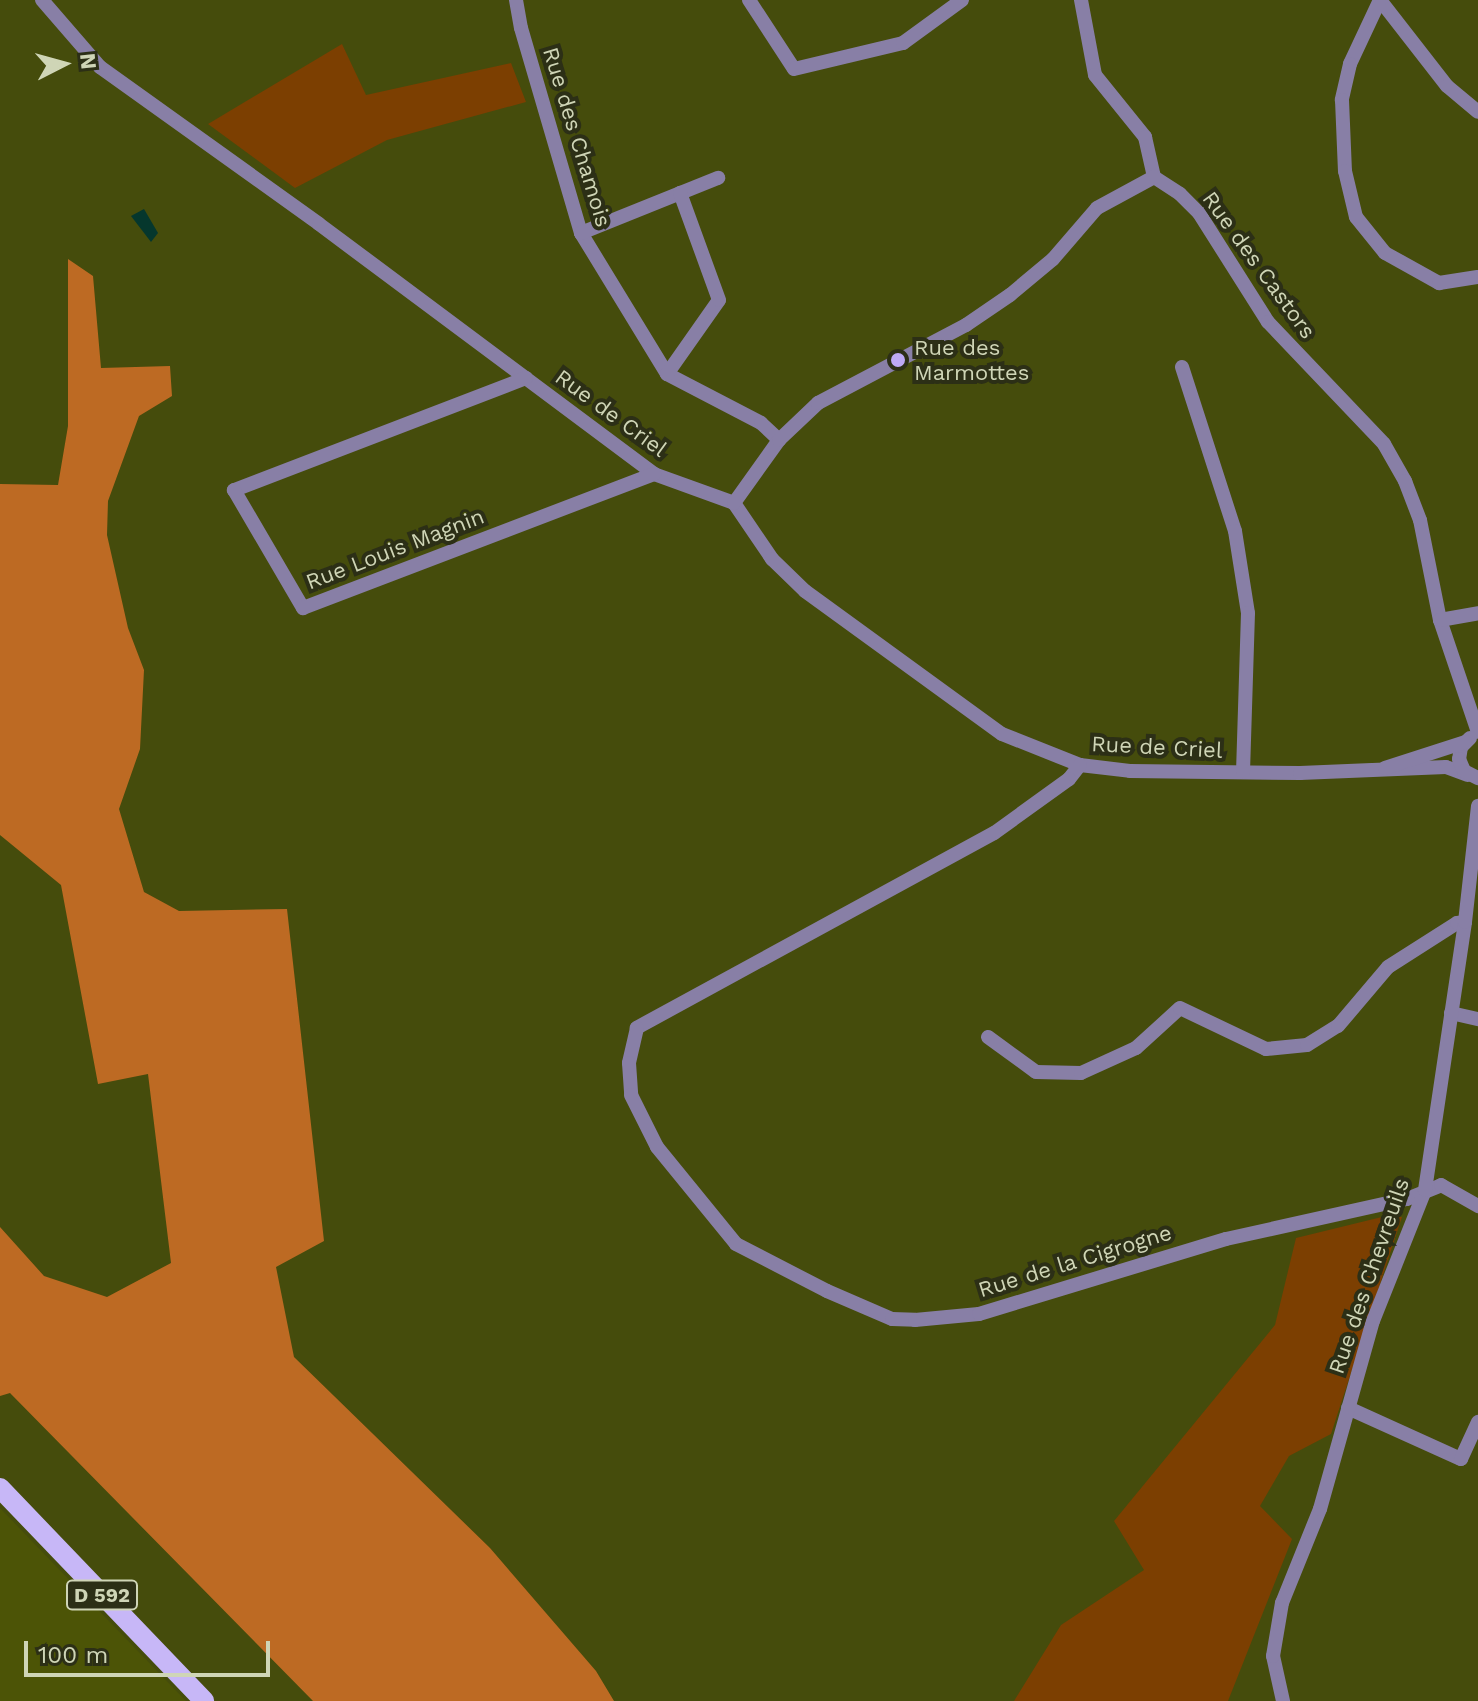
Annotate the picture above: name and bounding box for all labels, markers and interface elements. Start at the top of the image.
north arrow [24,24,104,104]
street label: Rue des Chamois [537,44,617,230]
text: N [75,52,102,71]
street label: Rue des Castors [1197,186,1321,344]
place label: Rue des Marmottes [914,334,1029,386]
marker: Rue des Marmottes [889,351,907,369]
street label: Rue de Criel [550,364,672,462]
street label: Rue Louis Magnin [302,503,488,595]
street label: Rue de Criel [1091,730,1223,764]
street label: Rue des Chevreuils [1323,1175,1415,1377]
street label: Rue de la Cigrogne [975,1219,1175,1303]
road number: D 592 [66,1579,138,1611]
scale bar [28,1625,274,1675]
text: 100 m [38,1641,108,1669]

